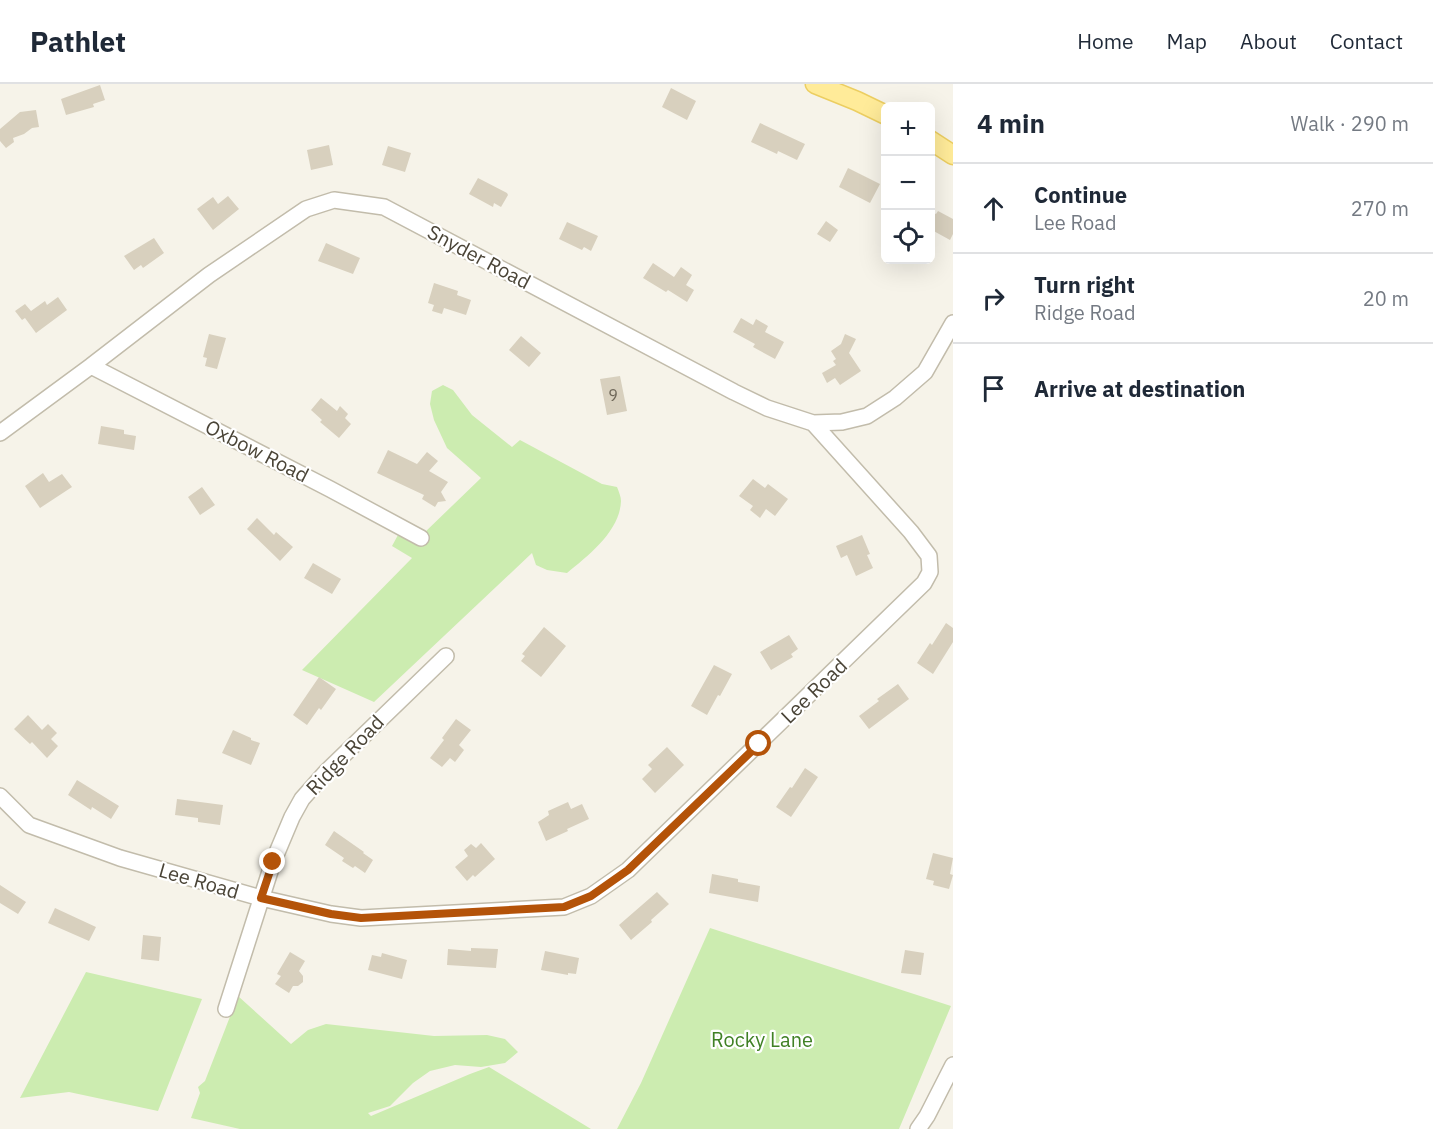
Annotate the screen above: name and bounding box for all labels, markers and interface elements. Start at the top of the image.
text: Pathlet [30,23,126,60]
text: Home [1077,27,1134,55]
text: Map [1167,27,1207,55]
text: About [1240,27,1297,55]
text: Contact [1330,27,1403,55]
map controls [881,102,935,264]
button: + [881,102,935,156]
text: 4 min [977,106,1045,140]
text: Walk · 290 m [1291,110,1409,137]
button: − [881,156,935,210]
text: Continue [1034,180,1127,209]
icon: ahead [977,192,1010,225]
text: 270 m [1351,195,1409,222]
text: Lee Road [1034,209,1116,236]
button: locate [881,210,935,264]
street label: Snyder Road [423,218,536,295]
text: Turn right [1034,270,1135,299]
icon: right [977,282,1010,315]
text: 20 m [1363,285,1409,312]
text: Ridge Road [1034,299,1136,326]
icon: arrive [977,372,1010,405]
text: Arrive at destination [1034,374,1245,403]
house number: 9 [608,385,618,405]
street label: Oxbow Road [201,413,314,488]
street label: Lee Road [775,652,853,729]
street label: Ridge Road [300,709,390,801]
route start [745,730,771,756]
route end [259,848,285,874]
street label: Lee Road [156,856,243,905]
park label: Rocky Lane [711,1026,813,1053]

